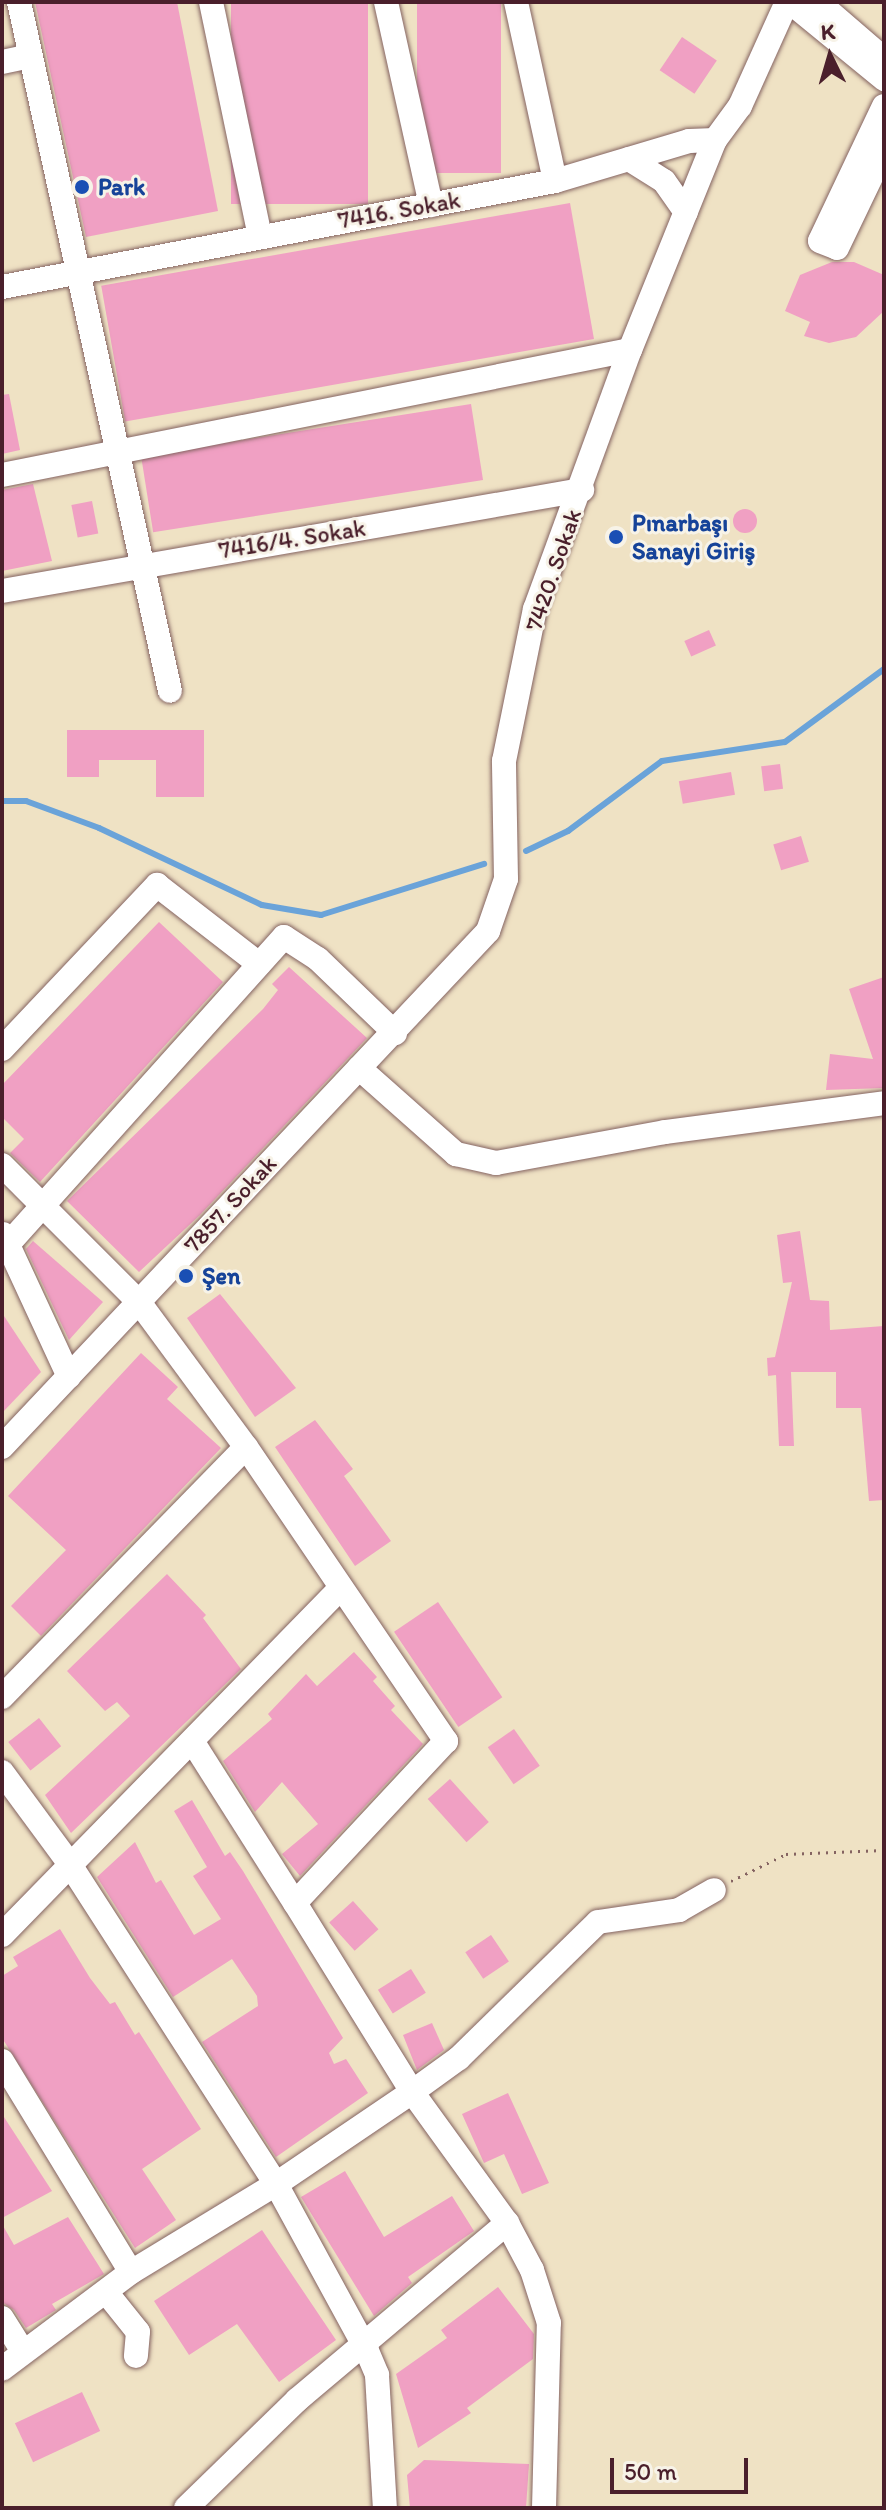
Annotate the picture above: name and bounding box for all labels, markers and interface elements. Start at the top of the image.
north arrow [790,16,870,96]
text: K [820,18,836,46]
place label: Park [98,173,145,201]
marker: Park [73,178,91,196]
street label: 7416. Sokak [336,185,462,235]
street label: 7420. Sokak [519,505,587,635]
place label: Pınarbaşı Sanayi Giriş [632,509,755,565]
street label: 7416/4. Sokak [217,513,367,565]
marker: Pınarbaşı Sanayi Giriş [607,528,625,546]
street label: 7857. Sokak [177,1149,283,1259]
place label: Şen [202,1262,241,1290]
marker: Şen [177,1267,195,1285]
scale bar [614,2442,752,2492]
text: 50 m [624,2457,677,2486]

